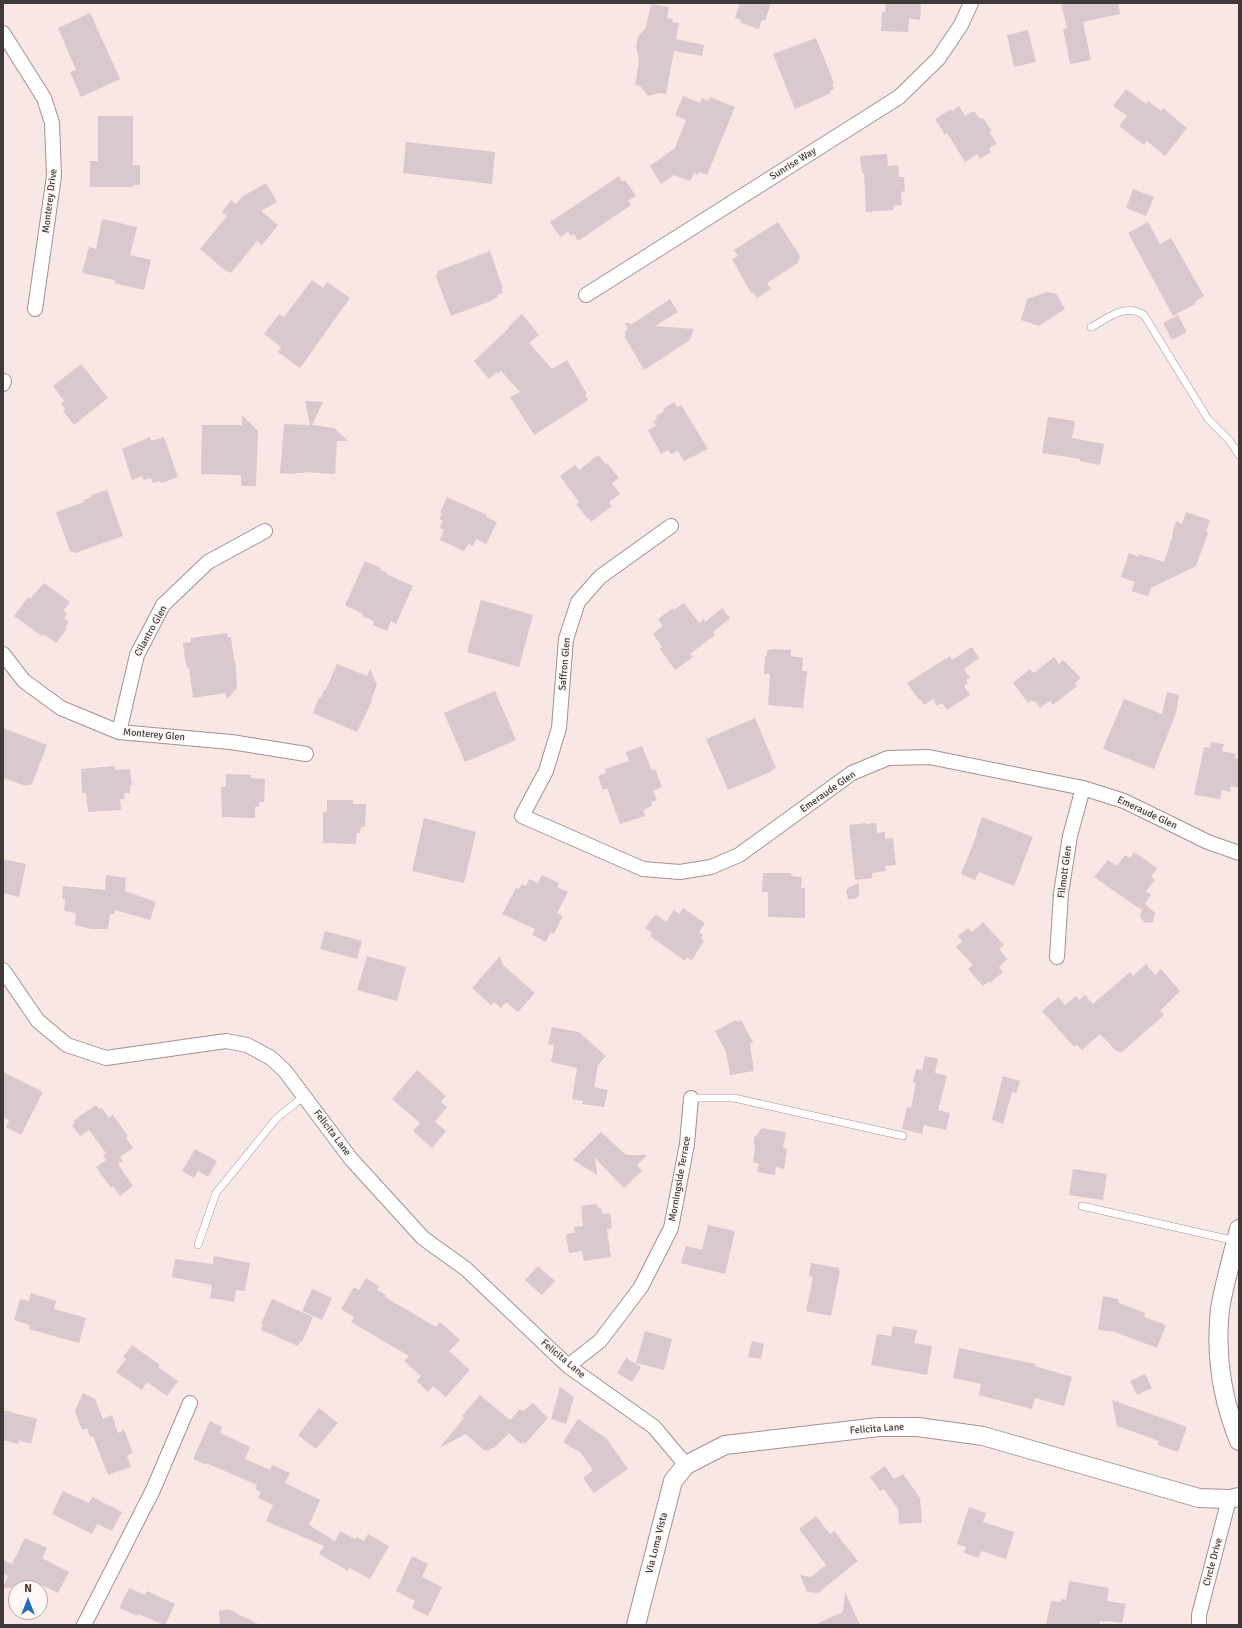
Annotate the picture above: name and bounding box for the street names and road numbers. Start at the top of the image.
street label: Sunrise Way [768,145,818,183]
street label: Monterey Drive [40,168,60,234]
street label: Cilantro Glen [132,603,170,659]
street label: Saffron Glen [557,637,573,691]
street label: Monterey Glen [123,726,185,744]
street label: Emeraude Glen [798,768,858,816]
street label: Emeraude Glen [1115,794,1179,832]
street label: Filmott Glen [1055,845,1075,899]
street label: Felicita Lane [311,1108,353,1158]
street label: Morningside Terrace [667,1135,693,1223]
street label: Felicita Lane [538,1337,588,1381]
street label: Felicita Lane [849,1421,905,1437]
street label: Via Loma Vista [644,1511,670,1575]
street label: Circle Drive [1201,1537,1225,1587]

